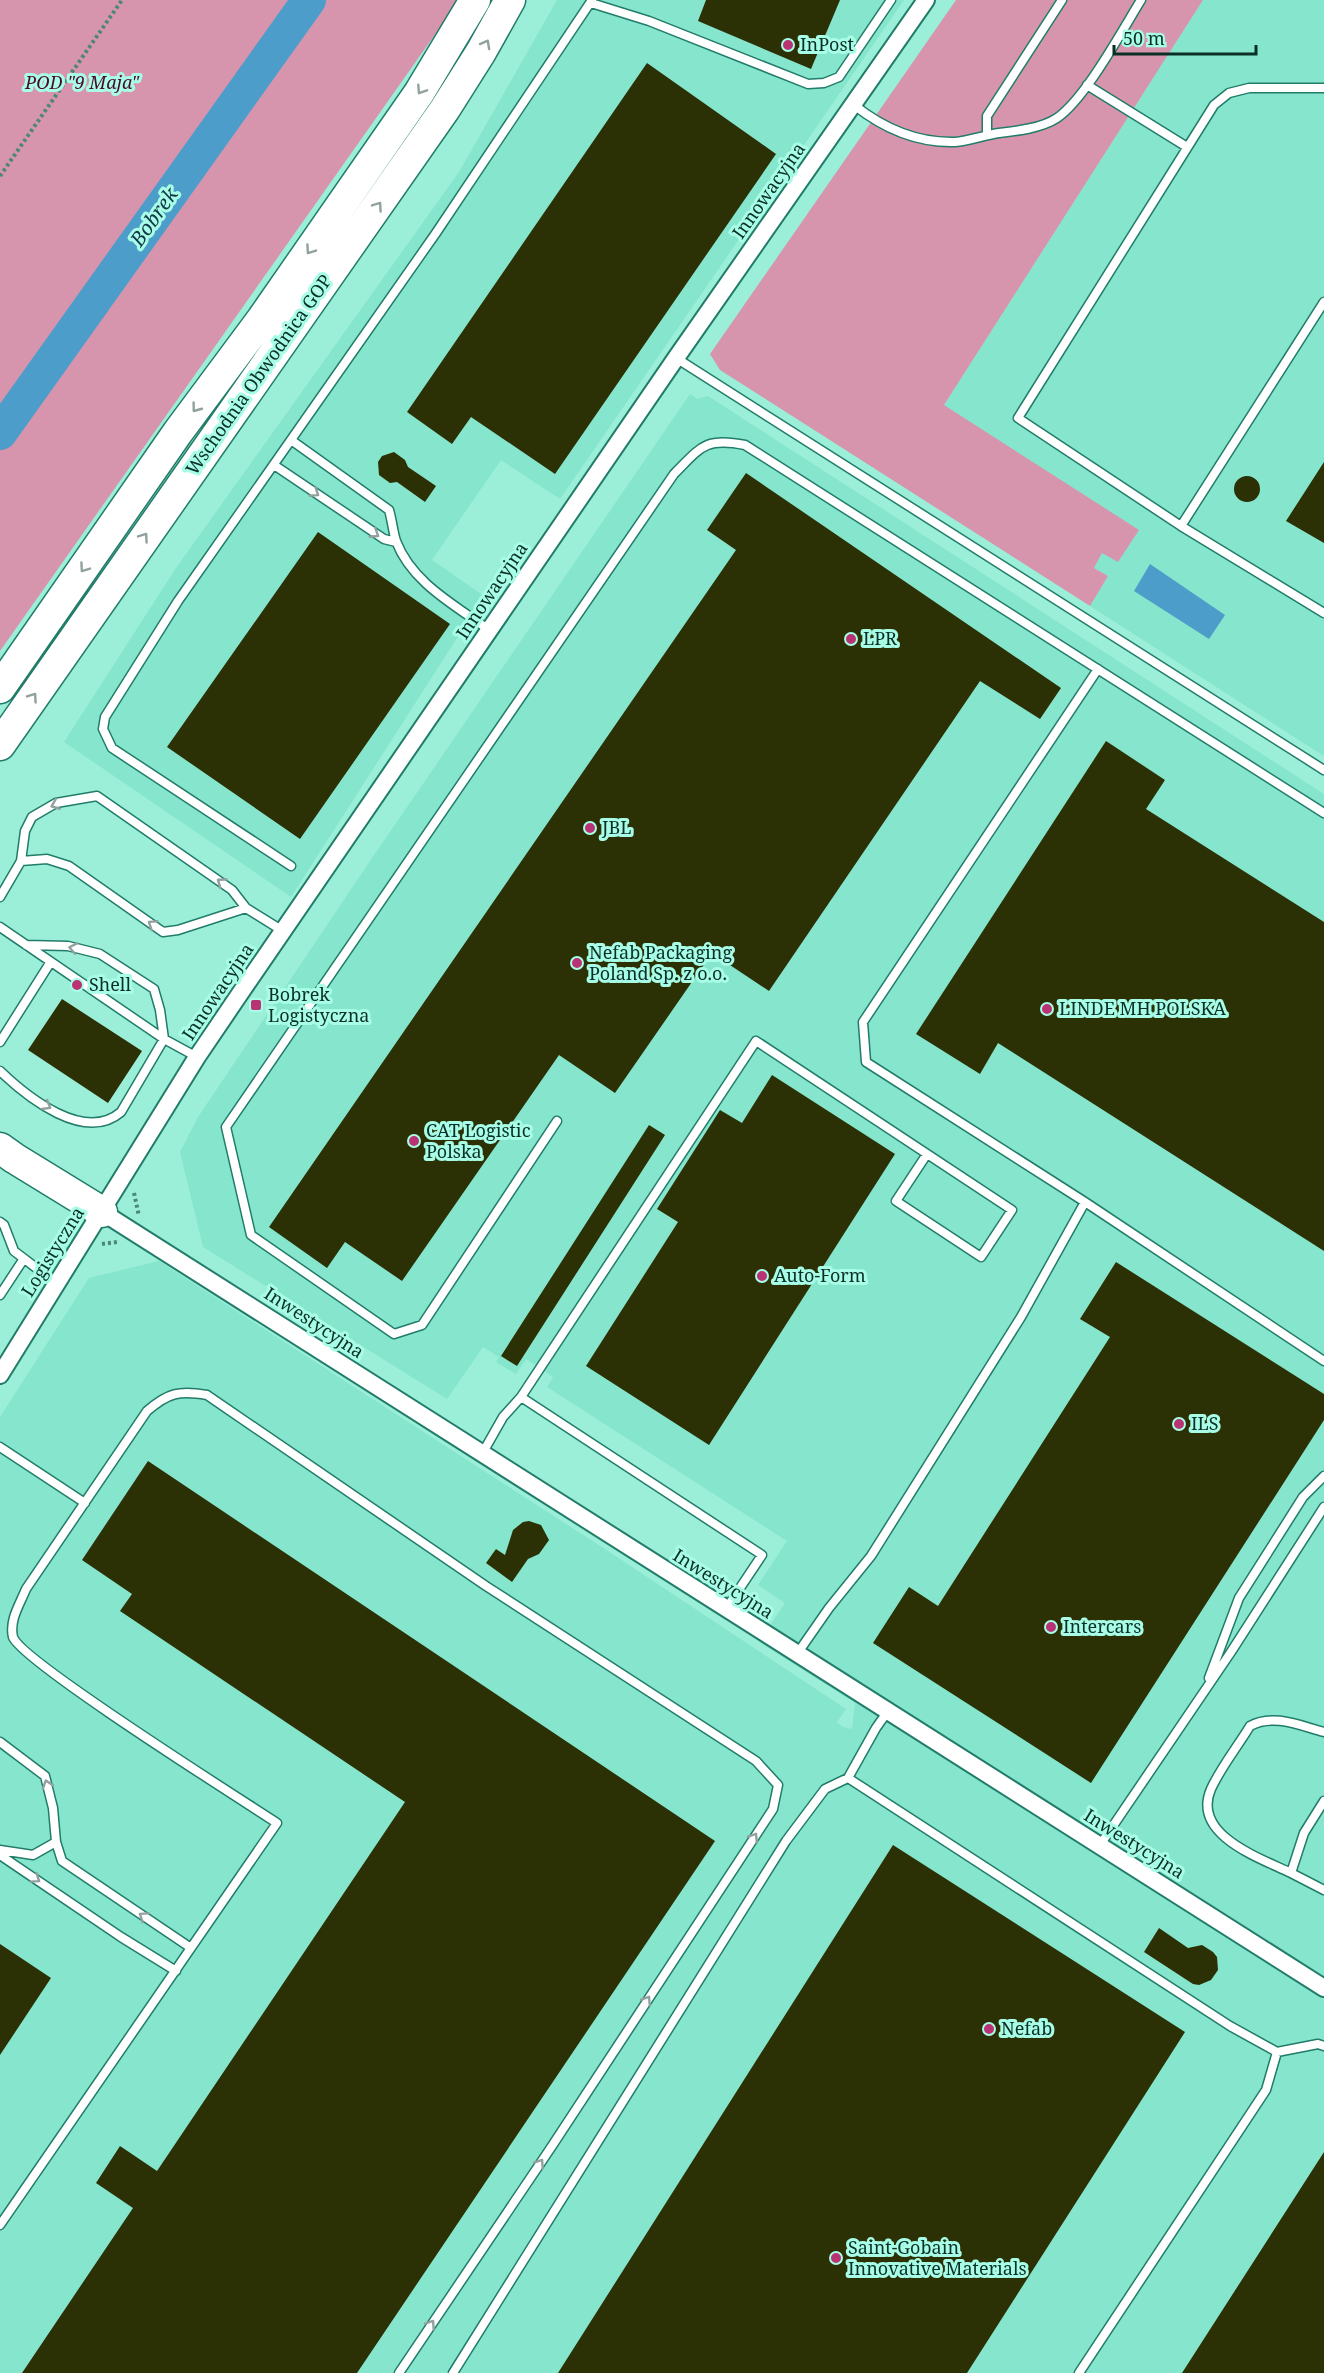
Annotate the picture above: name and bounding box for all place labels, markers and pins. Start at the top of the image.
place label: InPost [800,32,854,56]
marker: InPost [781,38,795,52]
place label: LPR [863,626,897,650]
marker: LPR [844,632,858,646]
place label: JBL [601,815,631,839]
marker: JBL [583,821,597,835]
place label: Nefab Packaging Poland Sp. z o.o. [589,940,732,985]
marker: Nefab Packaging Poland Sp. z o.o. [570,956,584,970]
place label: Shell [89,972,131,996]
marker: Shell [70,978,84,992]
place label: Bobrek Logistyczna [268,982,369,1027]
place label: LINDE MH POLSKA [1059,996,1226,1020]
marker: Bobrek Logistyczna [249,998,263,1012]
marker: LINDE MH POLSKA [1040,1002,1054,1016]
place label: CAT Logistic Polska [426,1118,531,1163]
marker: CAT Logistic Polska [407,1134,421,1148]
place label: Auto-Form [774,1263,866,1287]
marker: Auto-Form [755,1269,769,1283]
place label: ILS [1191,1411,1219,1435]
marker: ILS [1172,1417,1186,1431]
place label: Intercars [1063,1614,1141,1638]
marker: Intercars [1044,1620,1058,1634]
place label: Nefab [1001,2016,1052,2040]
marker: Nefab [982,2022,996,2036]
place label: Saint-Gobain Innovative Materials [848,2235,1027,2280]
marker: Saint-Gobain Innovative Materials [829,2251,843,2265]

